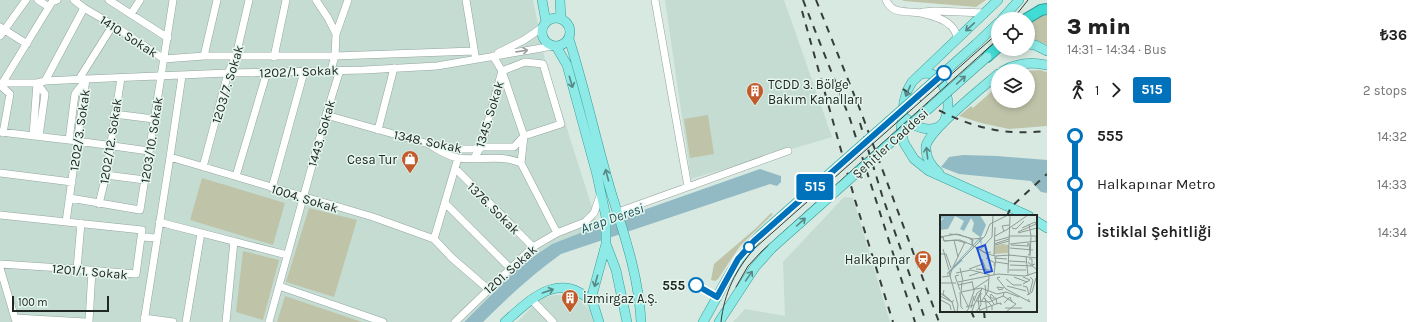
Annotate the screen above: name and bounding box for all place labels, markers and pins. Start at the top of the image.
unlabelled marker [936,65,952,81]
place label: TCDD 3. Bölge Bakım Kanalları [768,77,863,107]
building icon: TCDD 3. Bölge Bakım Kanalları [745,81,765,106]
shop icon: Cesa Tur [400,149,420,174]
place label: Cesa Tur [347,152,397,167]
unlabelled marker [743,241,755,253]
station icon: Halkapınar [913,249,933,274]
place label: Halkapınar [845,252,910,267]
marker: 555 [688,277,704,293]
place label: 555 [662,278,685,293]
building icon: İzmirgaz A.Ş. [560,288,580,313]
place label: İzmirgaz A.Ş. [583,291,657,306]

